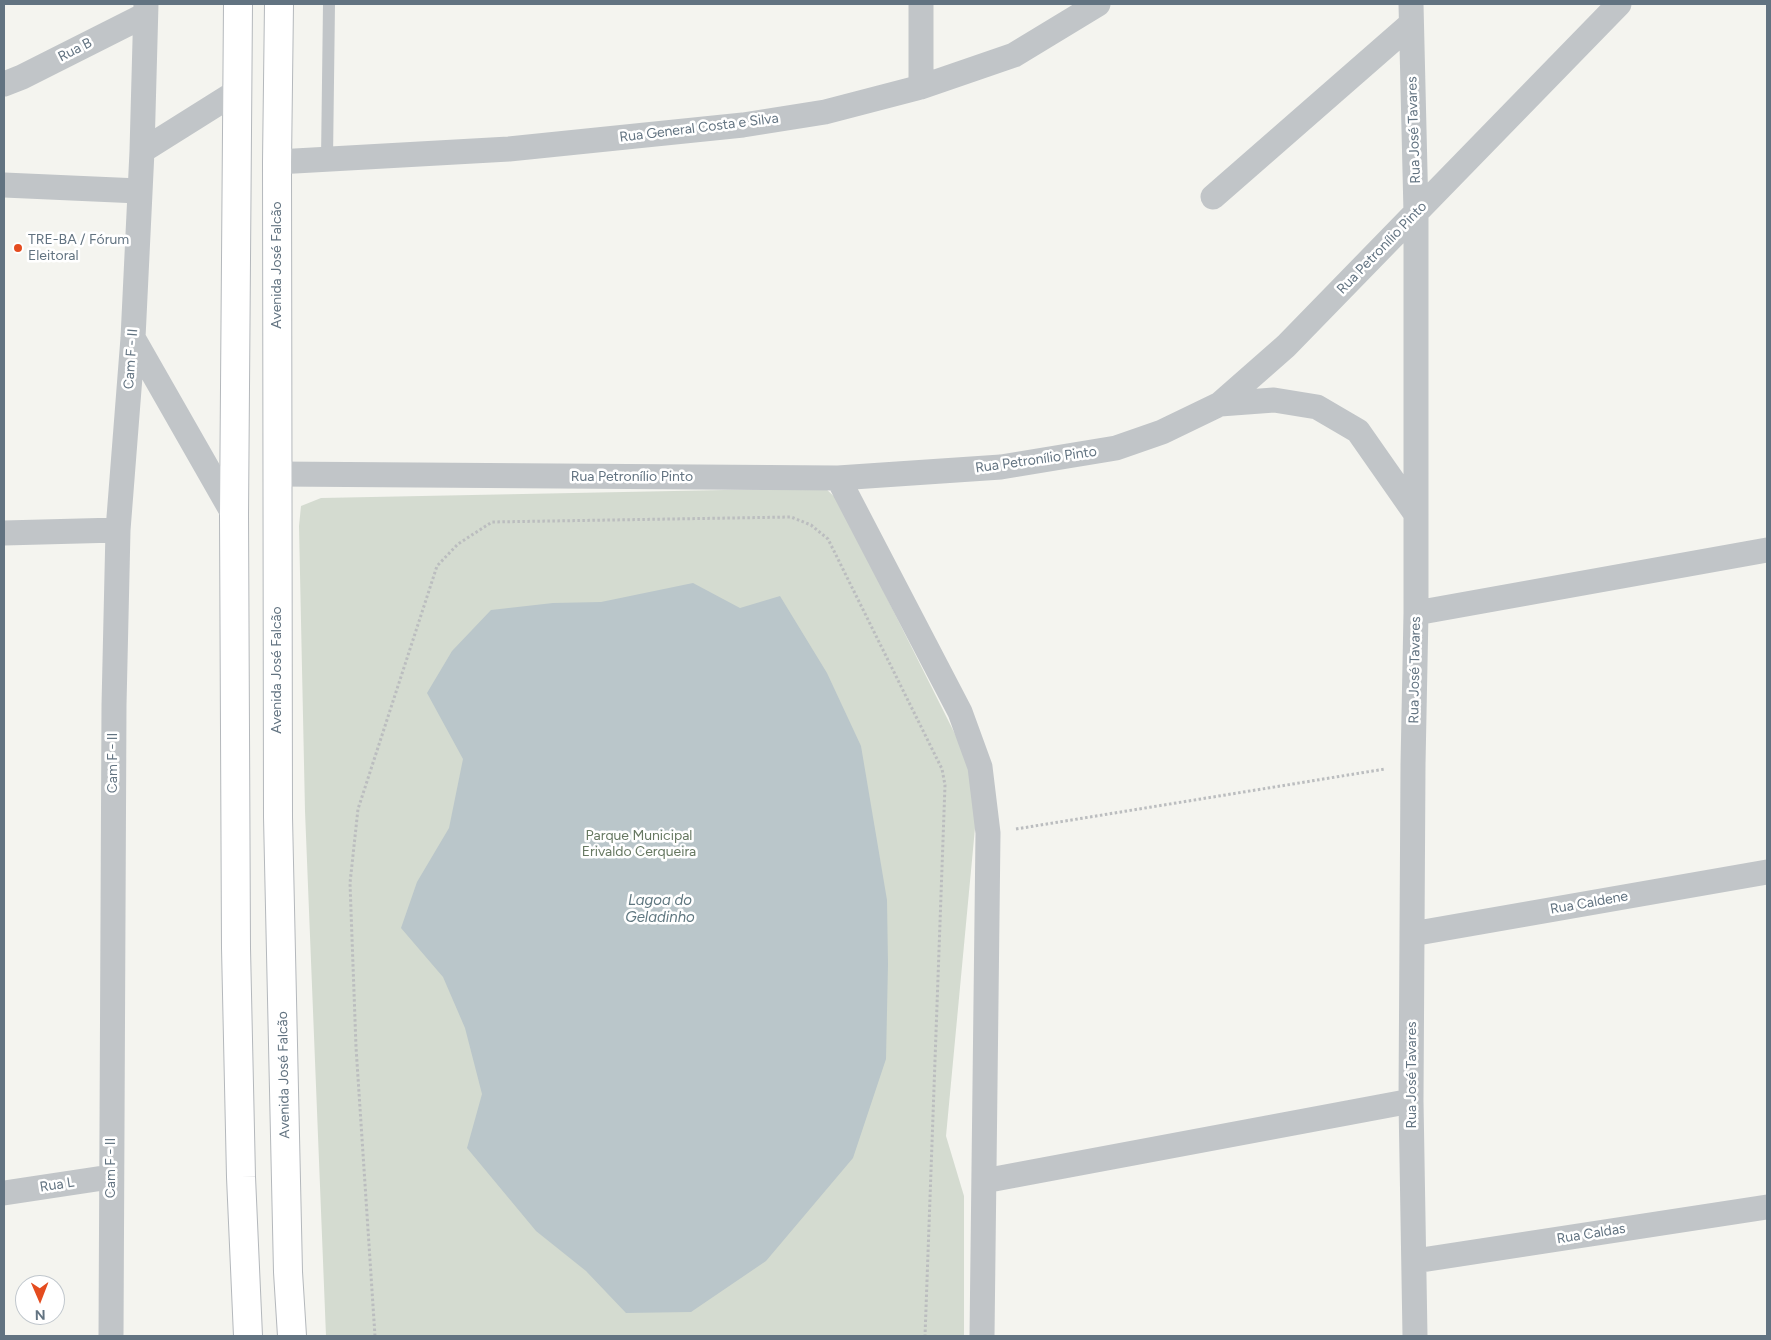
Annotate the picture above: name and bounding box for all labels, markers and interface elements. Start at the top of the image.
street label: Rua B [55,34,95,66]
street label: Rua José Tavares [1404,76,1424,184]
street label: Rua General Costa e Silva [618,110,780,146]
street label: Rua Petronílio Pinto [1333,198,1431,298]
street label: Avenida José Falcão [269,201,285,329]
place label: TRE-BA / Fórum Eleitoral [28,232,129,264]
marker: TRE-BA / Fórum Eleitoral [12,242,24,254]
street label: Cam F - II [121,328,141,390]
street label: Rua Petronílio Pinto [974,443,1098,477]
street label: Rua Petronílio Pinto [571,469,693,485]
street label: Avenida José Falcão [269,606,285,734]
street label: Rua José Tavares [1406,616,1424,724]
street label: Cam F - II [105,733,121,793]
park label: Parque Municipal Erivaldo Cerqueira [582,828,696,860]
street label: Rua Caldene [1549,888,1629,918]
water label: Lagoa do Geladinho [625,892,695,927]
street label: Avenida José Falcão [274,1011,294,1139]
street label: Rua José Tavares [1404,1021,1420,1129]
street label: Cam F - II [103,1138,119,1198]
street label: Rua L [39,1174,75,1196]
street label: Rua Caldas [1555,1220,1627,1248]
north arrow [15,1275,65,1325]
text: N [35,1306,46,1323]

